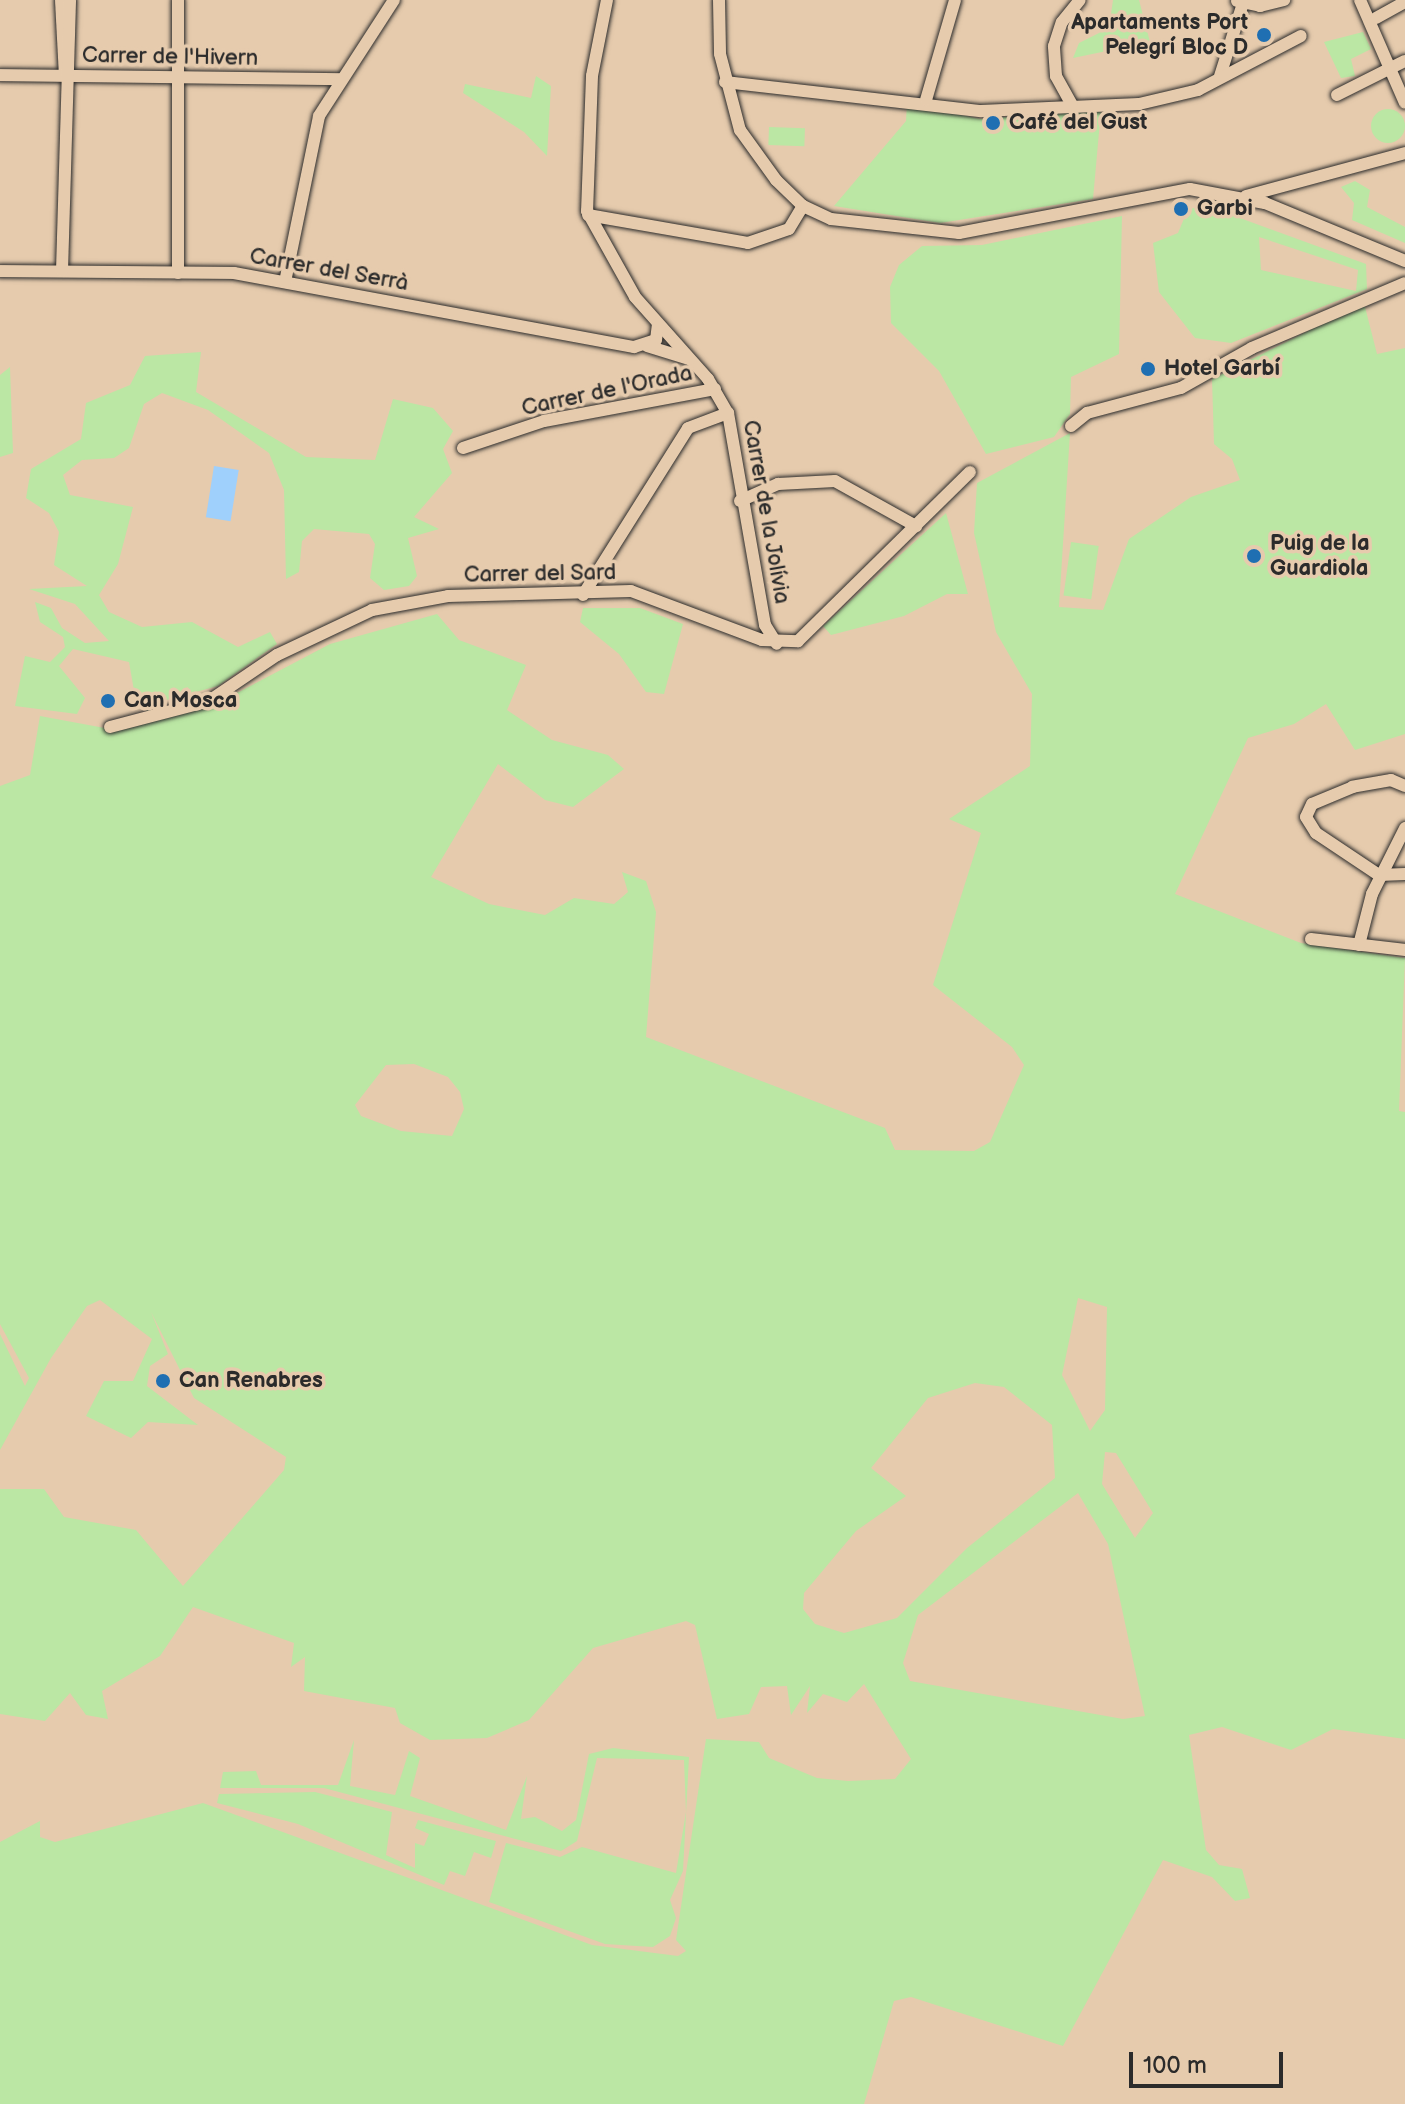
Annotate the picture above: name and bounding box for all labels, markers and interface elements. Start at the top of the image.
place label: Apartaments Port Pelegrí Bloc D [1071,9,1248,60]
marker: Apartaments Port Pelegrí Bloc D [1255,26,1273,44]
street label: Carrer de l'Hivern [82,42,258,72]
place label: Café del Gust [1009,110,1147,136]
marker: Café del Gust [984,114,1002,132]
place label: Garbi [1197,196,1253,222]
marker: Garbi [1172,200,1190,218]
street label: Carrer del Serrà [247,243,411,297]
place label: Hotel Garbí [1164,356,1280,382]
street label: Carrer de l'Orada [519,360,695,422]
marker: Hotel Garbí [1139,360,1157,378]
street label: Carrer de la Jolívia [737,418,795,606]
place label: Puig de la Guardiola [1270,530,1370,582]
marker: Puig de la Guardiola [1245,547,1263,565]
street label: Carrer del Sard [463,559,617,589]
place label: Can Mosca [124,688,237,714]
marker: Can Mosca [99,692,117,710]
place label: Can Renabres [179,1368,323,1394]
marker: Can Renabres [154,1372,172,1390]
scale bar [1133,2036,1287,2086]
text: 100 m [1143,2051,1207,2080]

